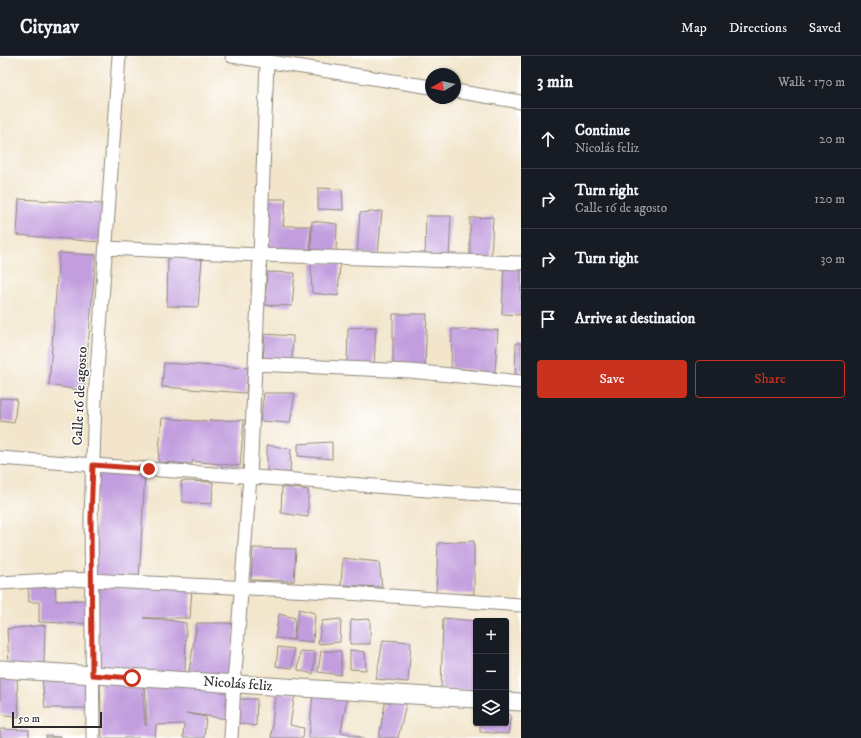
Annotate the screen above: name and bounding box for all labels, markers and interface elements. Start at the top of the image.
text: Citynav [20,16,79,39]
text: Map [681,19,707,37]
text: Directions [729,19,787,37]
text: Saved [809,19,841,37]
north arrow [425,68,461,104]
text: 3 min [537,71,573,93]
text: Walk · 170 m [778,74,845,90]
text: Continue [575,121,630,140]
icon: ahead [537,128,559,150]
text: 20 m [819,131,845,147]
text: Nicolás feliz [575,140,639,156]
text: Turn right [575,181,638,200]
icon: right [537,188,559,210]
text: 120 m [814,191,845,207]
text: Calle 16 de agosto [575,200,667,216]
icon: right [537,248,559,270]
text: Turn right [575,249,638,268]
text: 30 m [821,251,845,267]
icon: arrive [537,308,559,330]
text: Arrive at destination [575,309,695,328]
street label: Calle 16 de agosto [68,346,92,446]
button: Save [537,360,687,398]
button: Share [695,360,845,398]
route end [140,460,158,478]
map controls [473,618,509,726]
button: + [473,618,509,654]
button: − [473,654,509,690]
route start [123,669,141,687]
street label: Nicolás feliz [203,673,273,695]
button: layers [473,690,509,726]
scale bar [12,710,102,729]
text: 50 m [18,712,40,726]

